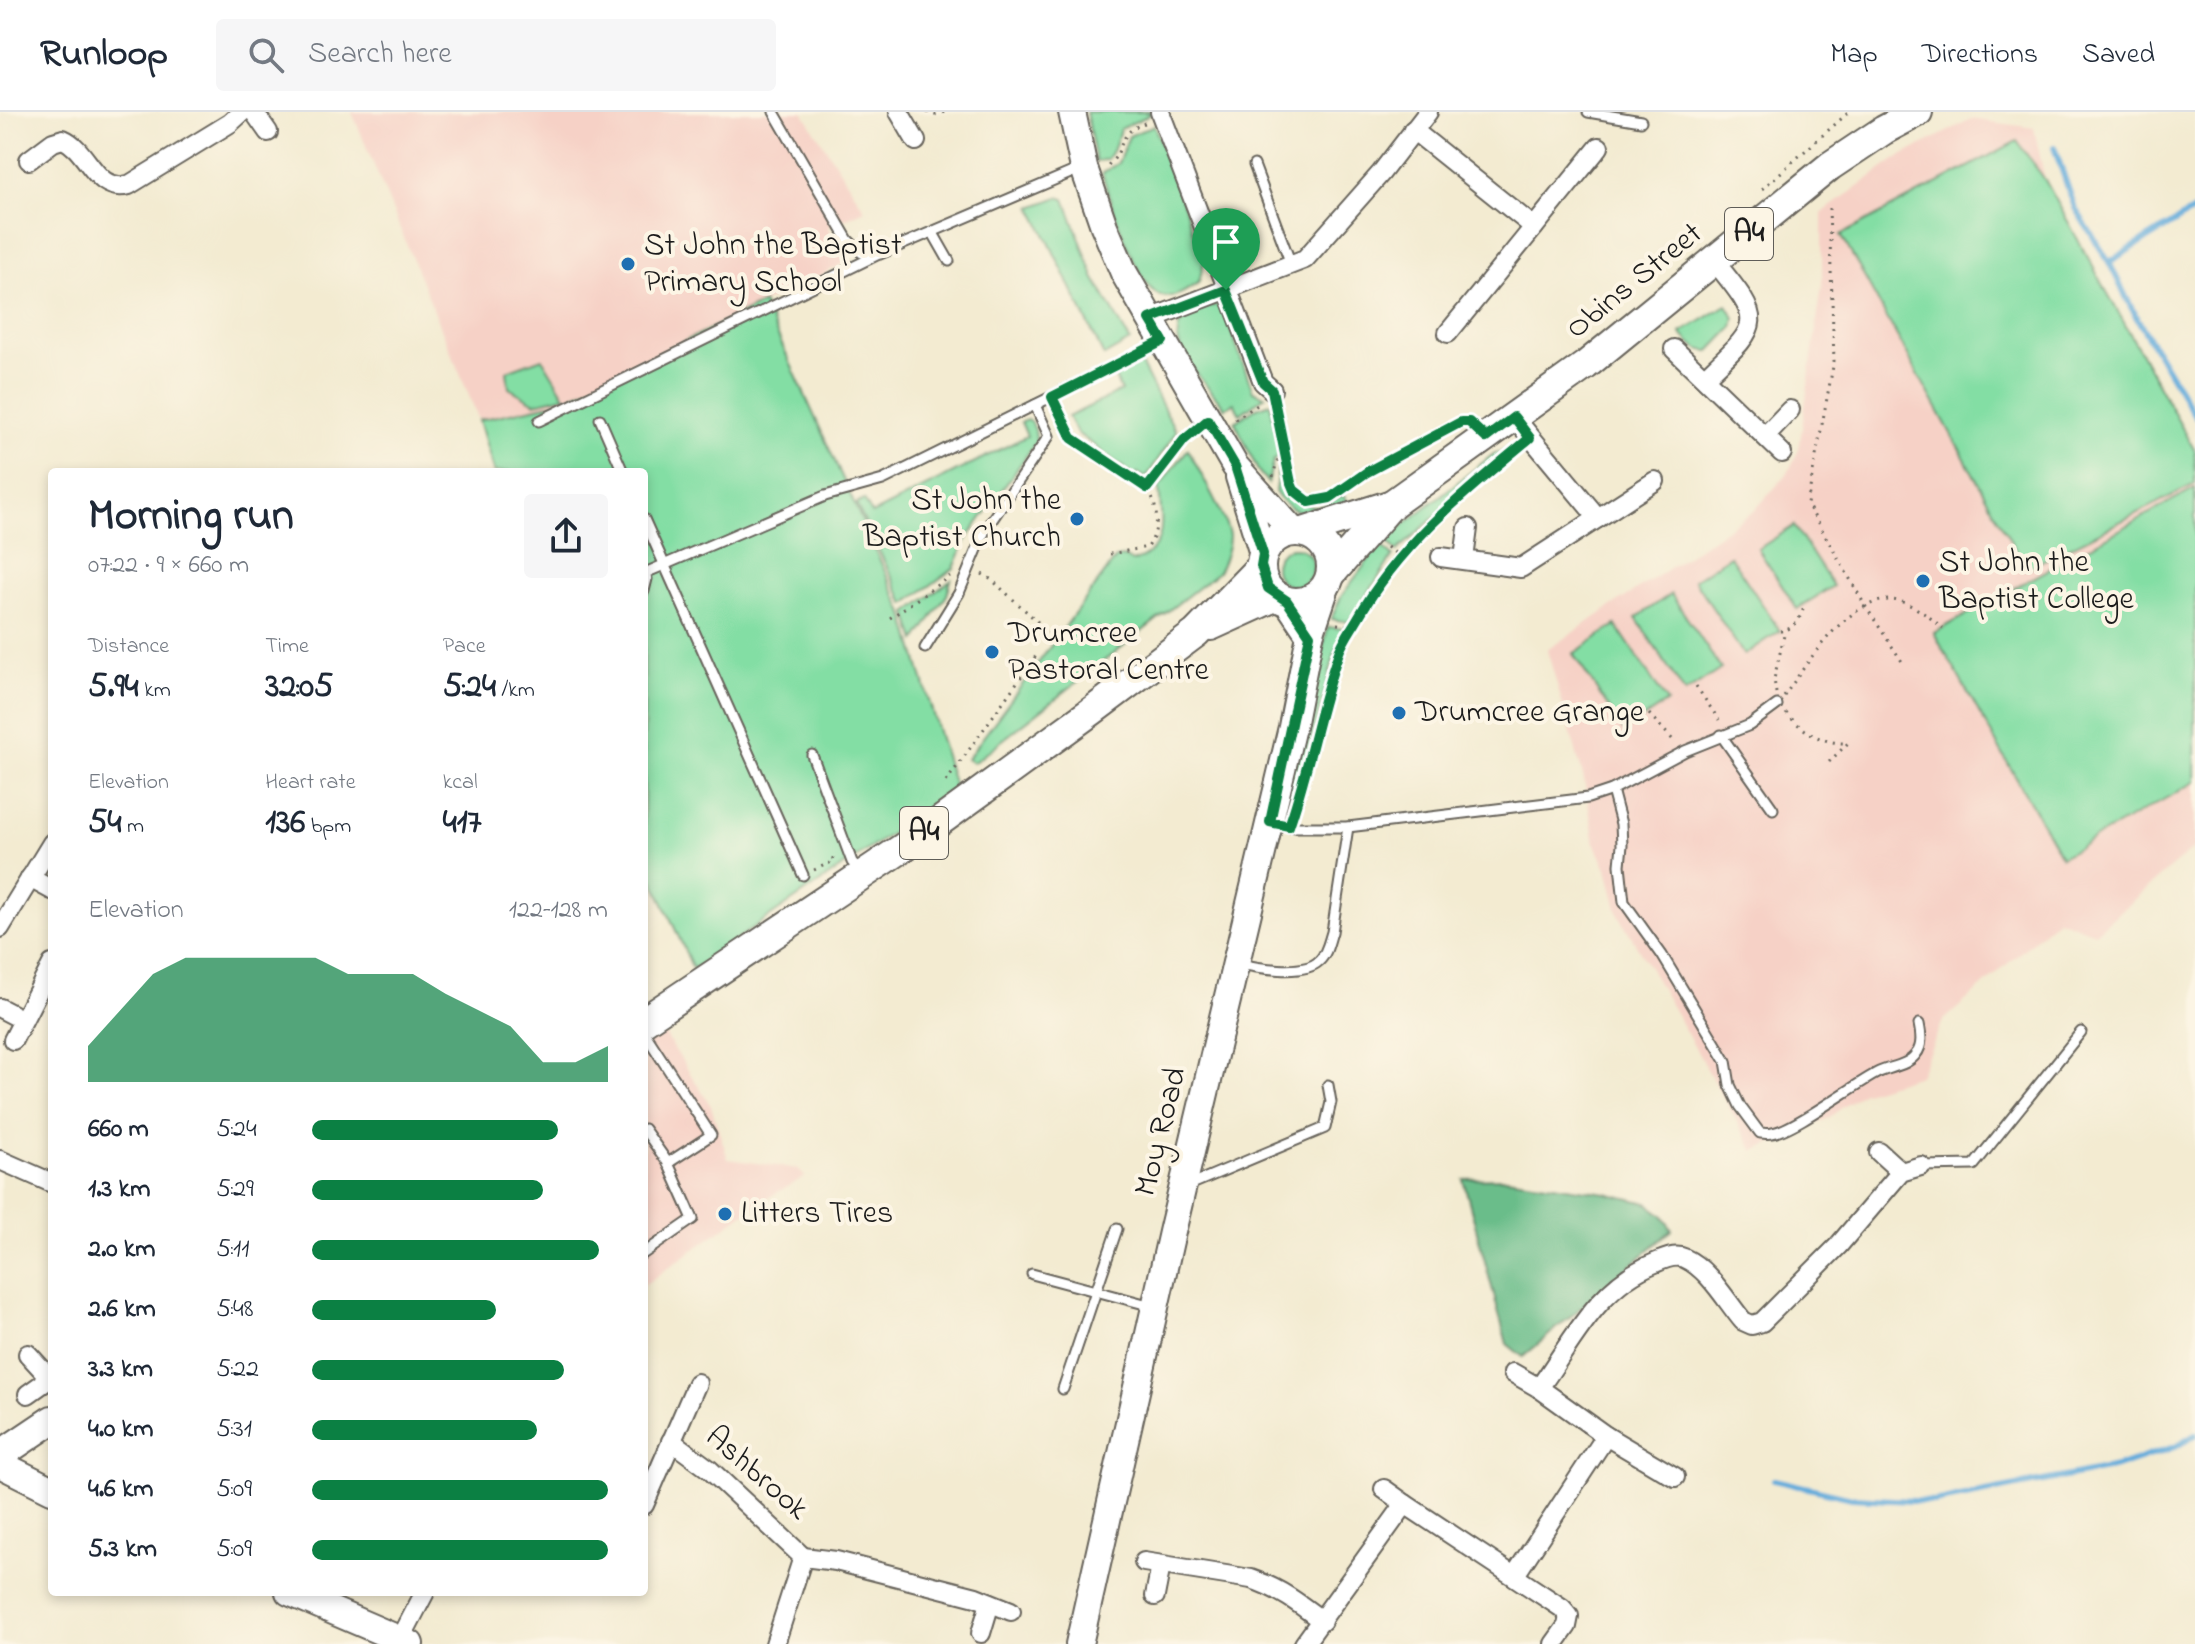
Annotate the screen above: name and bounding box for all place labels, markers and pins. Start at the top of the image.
pin [1192,208,1260,290]
place label: St John the Baptist Primary School [644,223,902,307]
marker: St John the Baptist Primary School [619,255,637,273]
place label: St John the Baptist Church [862,478,1062,562]
marker: St John the Baptist Church [1068,510,1086,528]
place label: St John the Baptist College [1938,540,2135,624]
marker: St John the Baptist College [1914,572,1932,590]
place label: Drumcree Pastoral Centre [1007,611,1209,695]
marker: Drumcree Pastoral Centre [983,643,1001,661]
place label: Drumcree Grange [1414,690,1645,737]
marker: Drumcree Grange [1390,704,1408,722]
place label: Litters Tires [741,1191,893,1238]
marker: Litters Tires [716,1205,734,1223]

